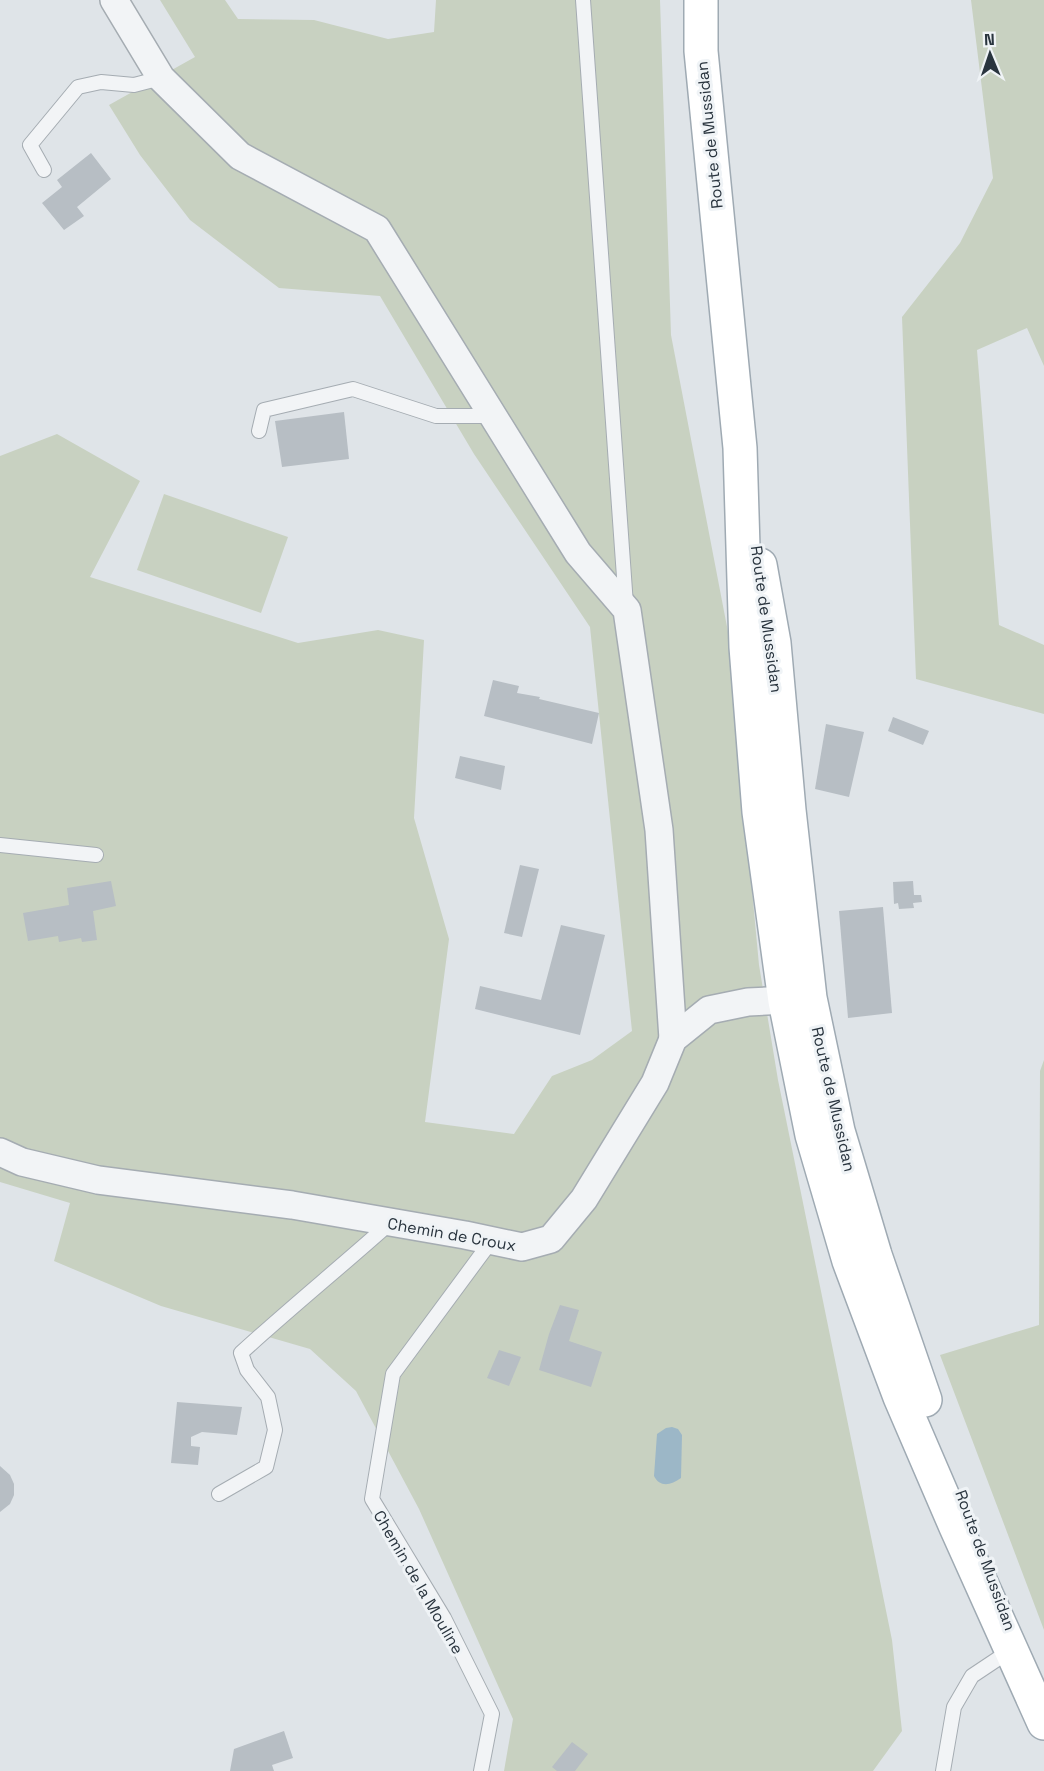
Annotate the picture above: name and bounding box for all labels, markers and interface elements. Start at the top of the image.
north arrow [960,24,1020,84]
text: N [984,29,995,50]
street label: Route de Mussidan [691,60,728,210]
street label: Route de Mussidan [746,544,787,694]
street label: Route de Mussidan [807,1025,860,1174]
street label: Chemin de Croux [386,1213,518,1256]
street label: Route de Mussidan [950,1487,1021,1633]
street label: Chemin de la Mouline [369,1506,468,1658]

